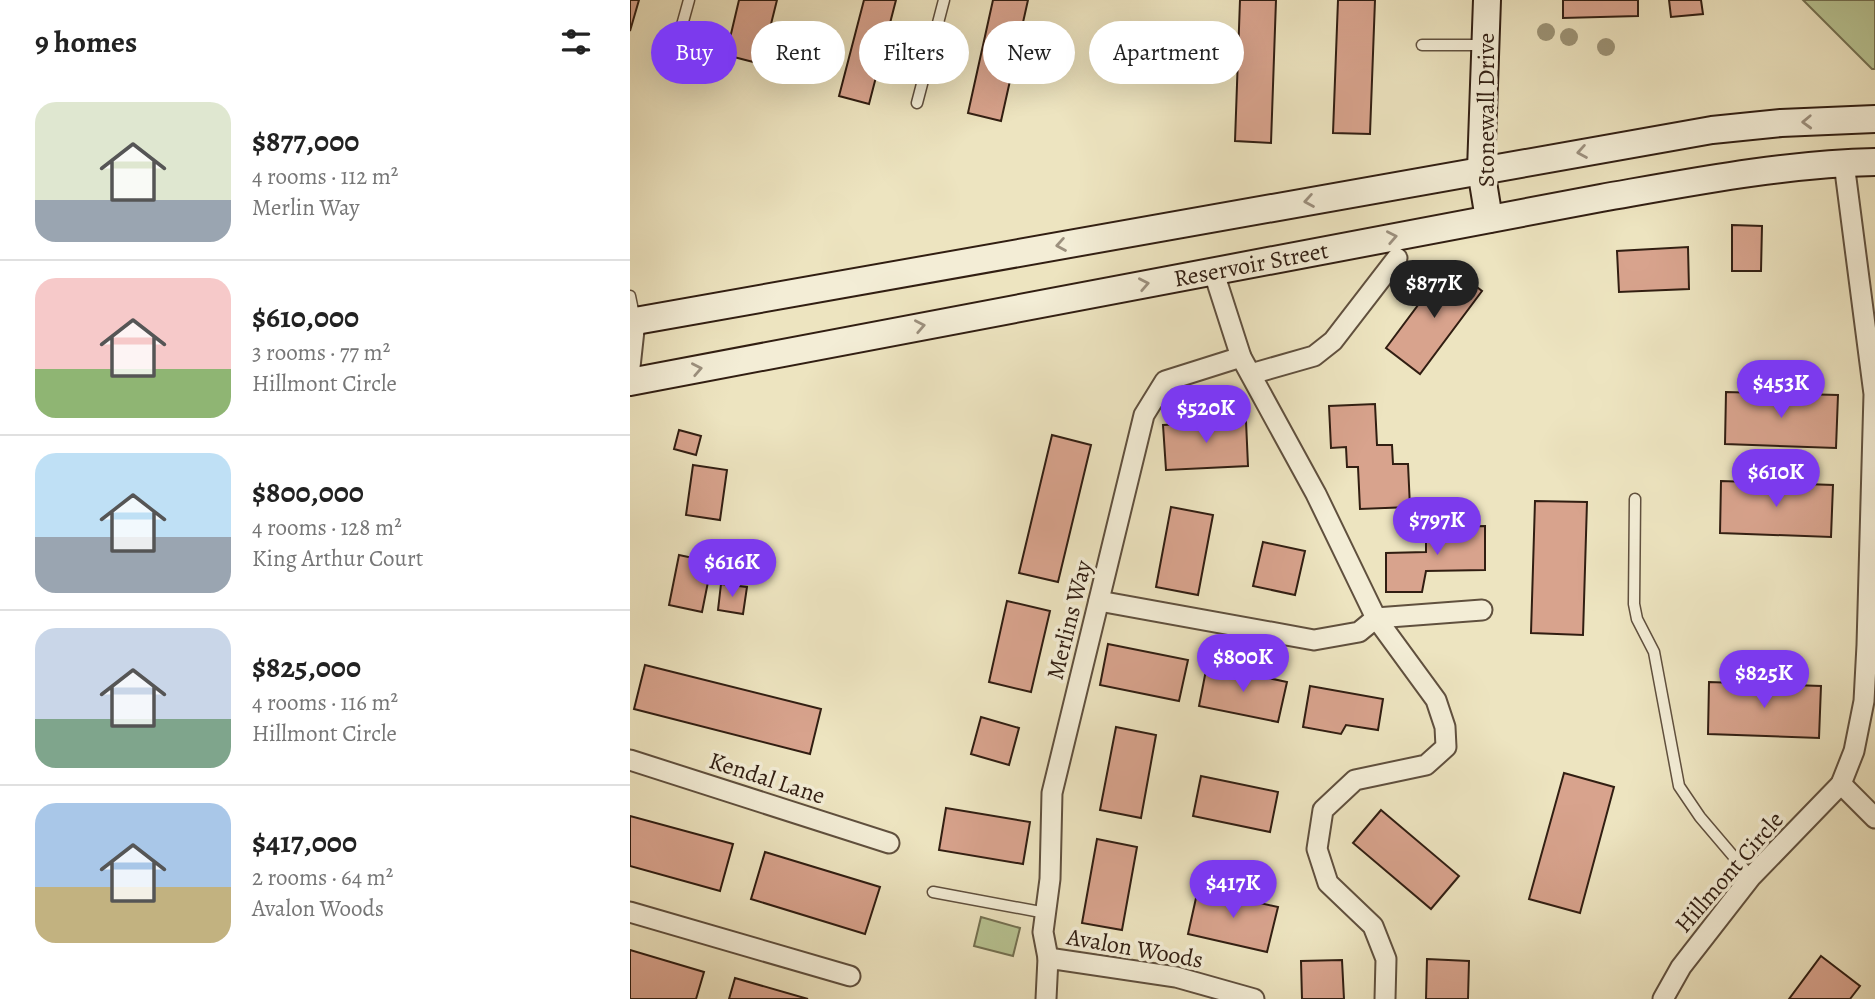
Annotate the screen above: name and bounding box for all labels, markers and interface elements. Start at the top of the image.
chip: Buy [651,21,737,84]
chip: Rent [751,21,845,84]
chip: Filters [859,21,969,84]
chip: New [983,21,1075,84]
chip: Apartment [1089,21,1244,84]
text: 9 homes [35,22,137,62]
icon: filters [557,23,595,61]
street label: Stonewall Drive [1470,33,1502,187]
one-way arrow [1801,115,1812,130]
text: $877,000 [252,121,359,161]
icon: home [91,130,175,214]
one-way arrow [1576,144,1588,159]
text: 4 rooms · 112 m² [252,161,398,192]
text: Merlin Way [252,192,360,223]
one-way arrow [1303,193,1315,208]
one-way arrow [1386,230,1398,245]
street label: Reservoir Street [1171,234,1331,295]
one-way arrow [1055,237,1067,252]
pin: $877K [1385,260,1483,320]
text: $877K [1406,267,1462,298]
one-way arrow [1138,277,1150,292]
text: $610,000 [252,297,359,337]
icon: home [91,306,175,390]
one-way arrow [914,320,926,335]
text: 3 rooms · 77 m² [252,337,390,368]
pin: $453K [1732,360,1830,420]
one-way arrow [691,362,703,377]
text: $453K [1753,367,1809,398]
text: Hillmont Circle [252,368,397,399]
pin: $520K [1157,386,1255,445]
text: $520K [1177,392,1235,423]
pin: $610K [1727,449,1825,509]
text: $610K [1748,456,1804,487]
text: $800,000 [252,472,364,512]
icon: home [91,481,175,565]
pin: $797K [1388,498,1486,557]
text: $797K [1409,504,1465,535]
text: 4 rooms · 128 m² [252,512,402,543]
pin: $616K [683,540,781,599]
text: King Arthur Court [252,543,423,574]
text: $616K [704,546,760,577]
street label: Merlins Way [1039,557,1099,683]
pin: $800K [1194,634,1292,694]
text: $800K [1213,641,1273,672]
text: $825,000 [252,647,361,687]
pin: $825K [1715,650,1813,710]
icon: home [91,656,175,740]
text: $825K [1735,657,1793,688]
text: 4 rooms · 116 m² [252,687,398,718]
text: Hillmont Circle [252,718,397,749]
street label: Kendal Lane [705,744,829,812]
street label: Hillmont Circle [1667,804,1791,940]
text: $417,000 [252,822,357,862]
icon: home [91,831,175,915]
pin: $417K [1184,860,1282,920]
text: 2 rooms · 64 m² [252,862,393,893]
text: $417K [1206,867,1260,898]
text: Avalon Woods [252,893,384,924]
street label: Avalon Woods [1063,920,1206,976]

